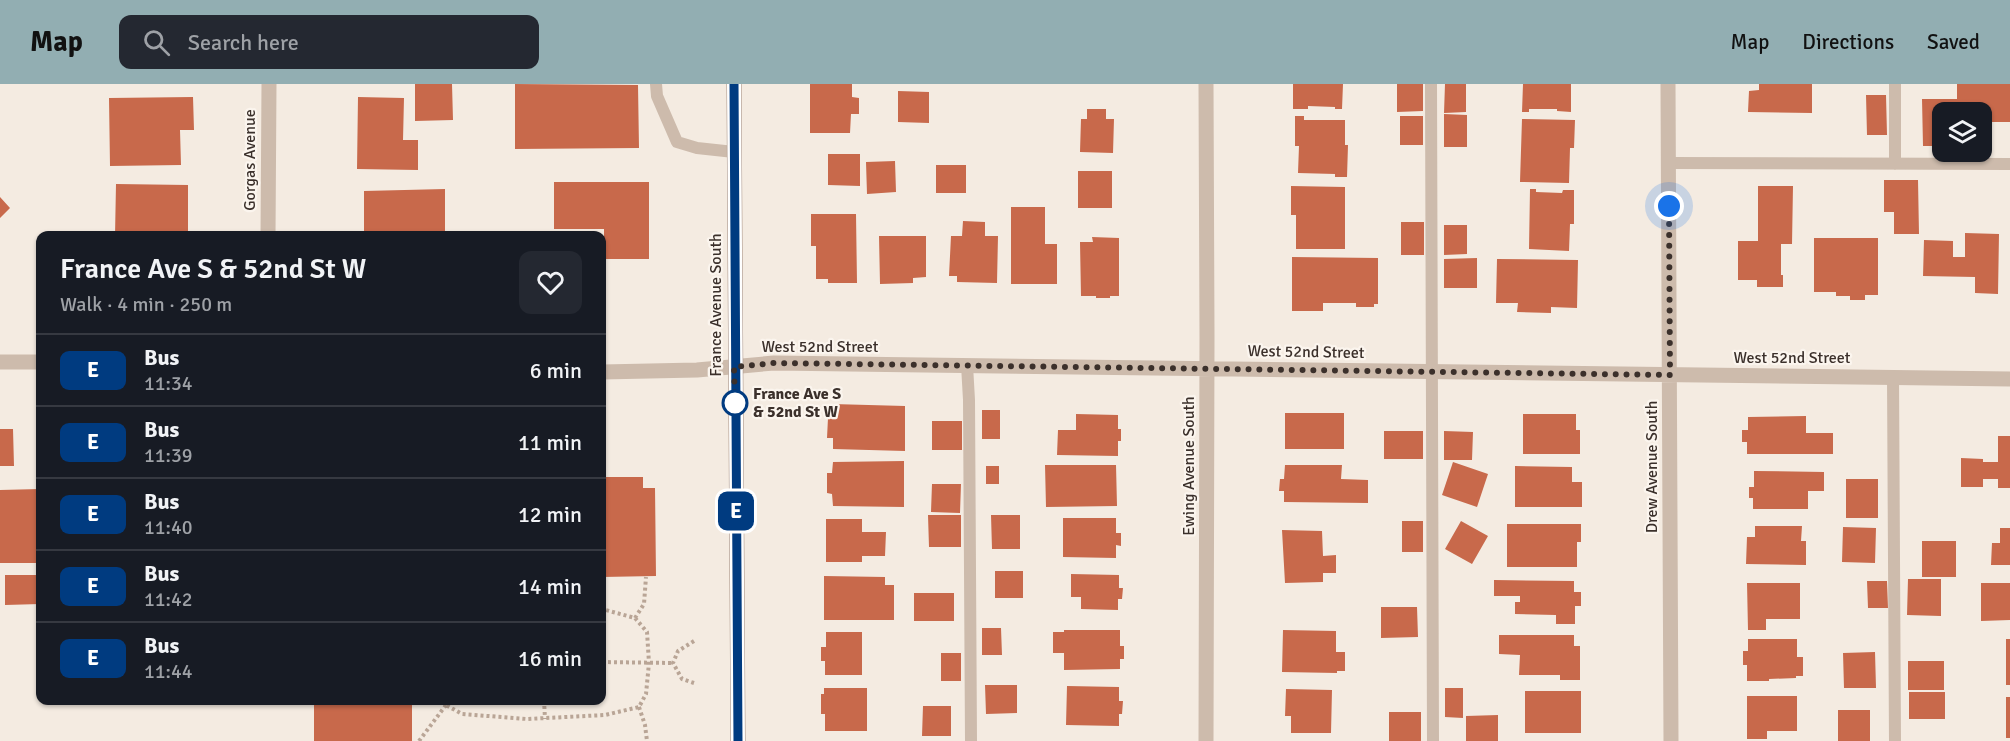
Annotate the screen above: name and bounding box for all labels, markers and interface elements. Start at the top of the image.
search box [119,15,539,69]
text: Map [30,25,83,59]
icon: search [140,26,173,59]
text: Search here [188,29,299,56]
text: Map [1731,29,1769,55]
text: Directions [1802,29,1894,55]
text: Saved [1927,29,1980,55]
map controls [1932,102,1992,162]
button: layers [1932,102,1992,162]
street label: Gorgas Avenue [240,109,260,211]
your location [1654,191,1684,221]
street label: France Avenue South [706,233,726,377]
button: heart [519,251,582,314]
text: France Ave S & 52nd St W [60,252,366,286]
text: Walk · 4 min · 250 m [60,292,232,317]
street label: West 52nd Street [762,337,879,357]
street label: West 52nd Street [1247,341,1365,363]
text: Bus [144,344,179,371]
street label: West 52nd Street [1734,348,1851,368]
text: E [87,357,99,383]
text: 6 min [530,357,582,384]
text: 11:34 [144,371,193,396]
place label: France Ave S & 52nd St W [753,384,841,422]
marker: France Ave S & 52nd St W [722,390,748,416]
street label: Ewing Avenue South [1179,396,1199,536]
street label: Drew Avenue South [1642,401,1662,533]
text: Bus [144,416,179,443]
text: E [87,429,99,455]
text: 11 min [518,429,582,456]
text: 11:39 [144,443,193,468]
text: Bus [144,488,179,515]
line badge: E [716,492,756,530]
text: E [730,498,742,524]
text: E [87,501,99,527]
text: 12 min [518,501,582,528]
text: 11:40 [144,515,193,540]
text: Bus [144,560,179,587]
text: E [87,573,99,599]
text: 14 min [518,573,582,600]
text: 11:42 [144,587,193,612]
text: Bus [144,632,179,659]
text: E [87,645,99,671]
text: 16 min [518,645,582,672]
text: 11:44 [144,659,193,684]

